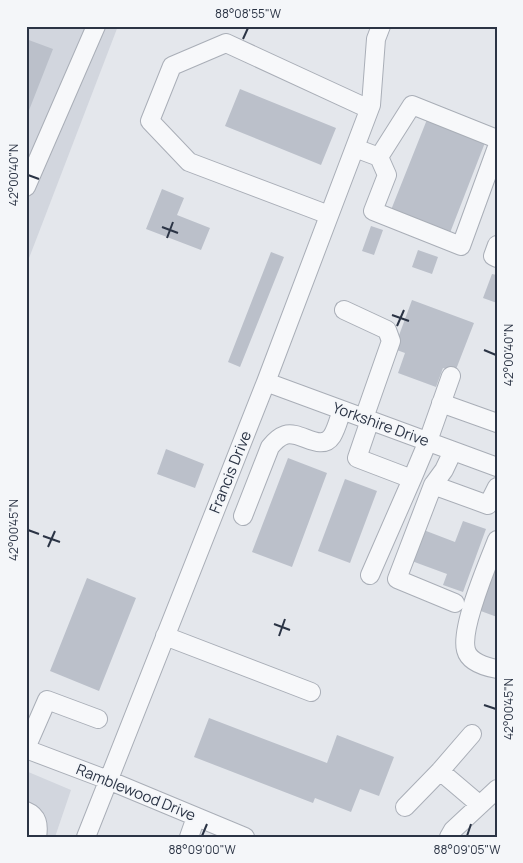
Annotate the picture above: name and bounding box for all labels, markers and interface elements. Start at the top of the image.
text: 88°08'55"W [215,5,282,22]
text: 42°00'40"N [5,144,22,206]
text: 42°00'40"N [500,324,517,386]
street label: Yorkshire Drive [330,397,432,451]
street label: Francis Drive [204,427,256,516]
text: 42°00'45"N [5,499,22,561]
text: 42°00'45"N [500,678,517,740]
street label: Ramblewood Drive [73,758,199,826]
text: 88°09'00"W [168,841,236,858]
text: 88°09'05"W [434,841,501,858]

